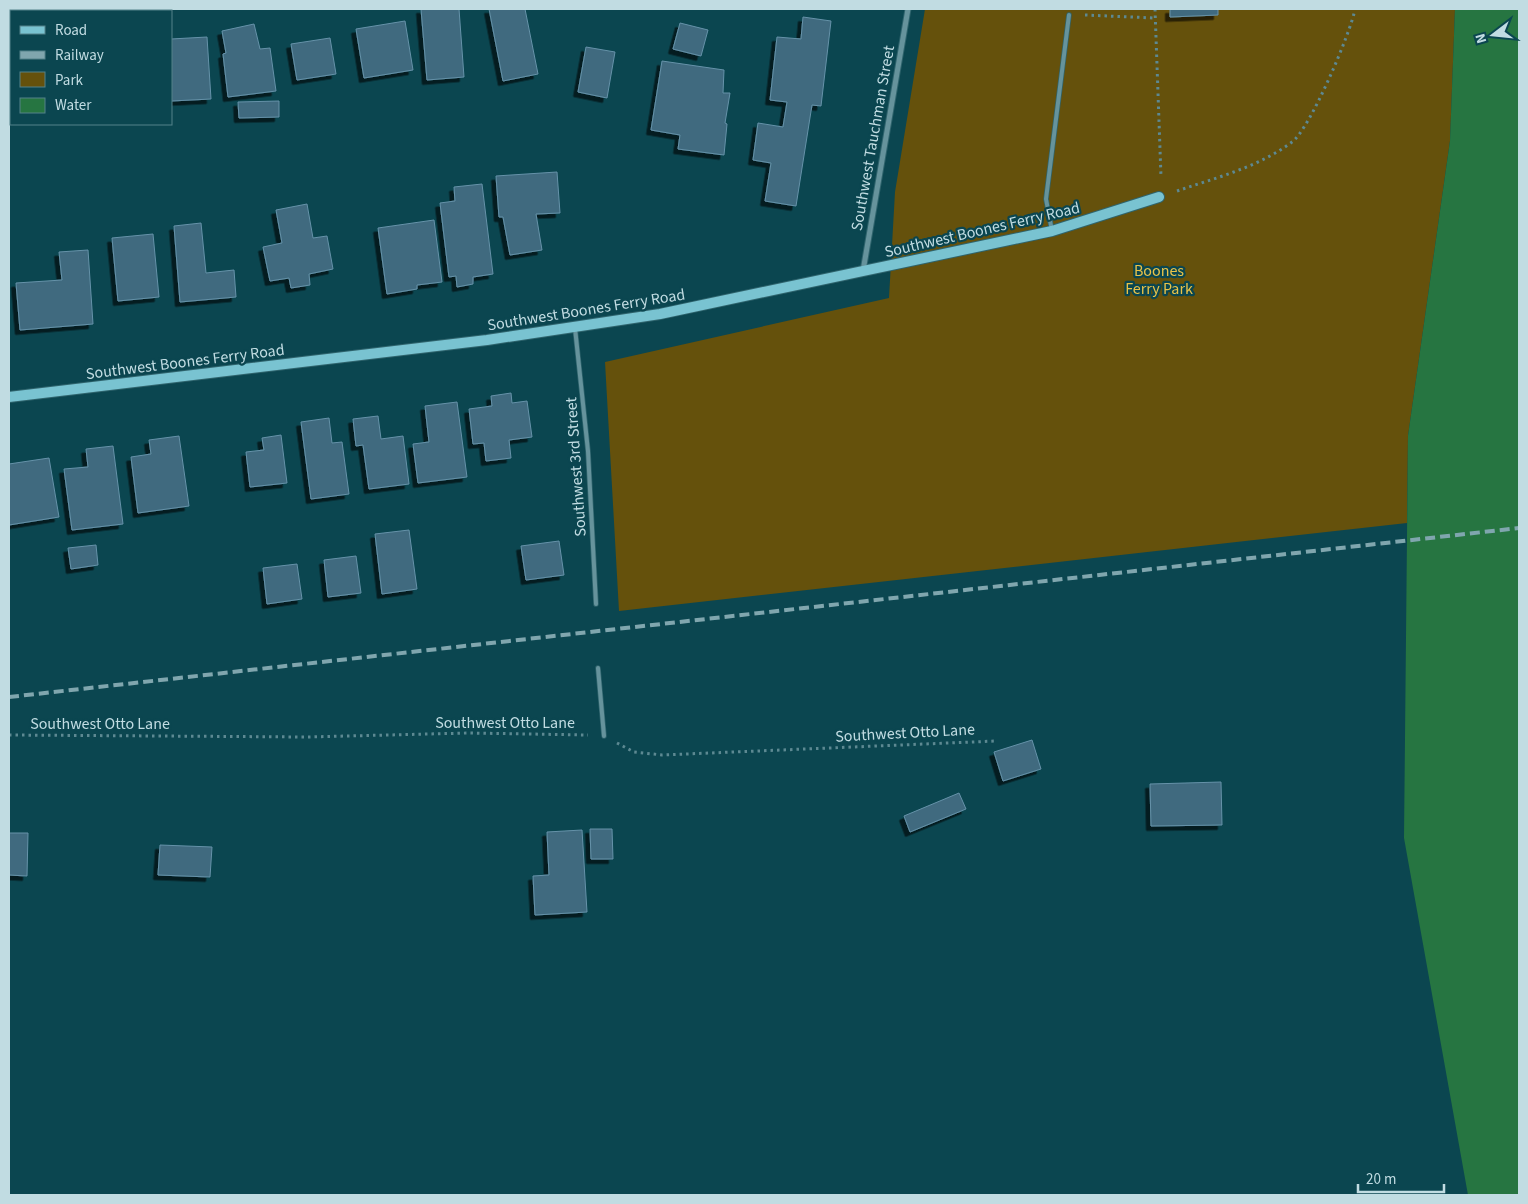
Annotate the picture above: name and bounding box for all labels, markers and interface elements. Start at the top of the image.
legend [10,10,172,125]
north arrow [1468,10,1518,60]
text: Road [55,20,87,41]
text: N [1471,31,1492,46]
street label: Southwest Tauchman Street [846,43,900,233]
text: Railway [55,45,104,66]
text: Park [55,70,84,91]
text: Water [55,95,92,116]
street label: Southwest Boones Ferry Road [882,197,1082,263]
park label: Boones Ferry Park [1125,260,1193,300]
street label: Southwest Boones Ferry Road [486,283,687,336]
street label: Southwest Boones Ferry Road [85,339,286,385]
street label: Southwest 3rd Street [560,396,592,537]
street label: Southwest Otto Lane [435,712,575,734]
street label: Southwest Otto Lane [30,713,170,735]
street label: Southwest Otto Lane [835,718,975,748]
scale bar [1358,1162,1444,1194]
text: 20 m [1366,1169,1396,1190]

